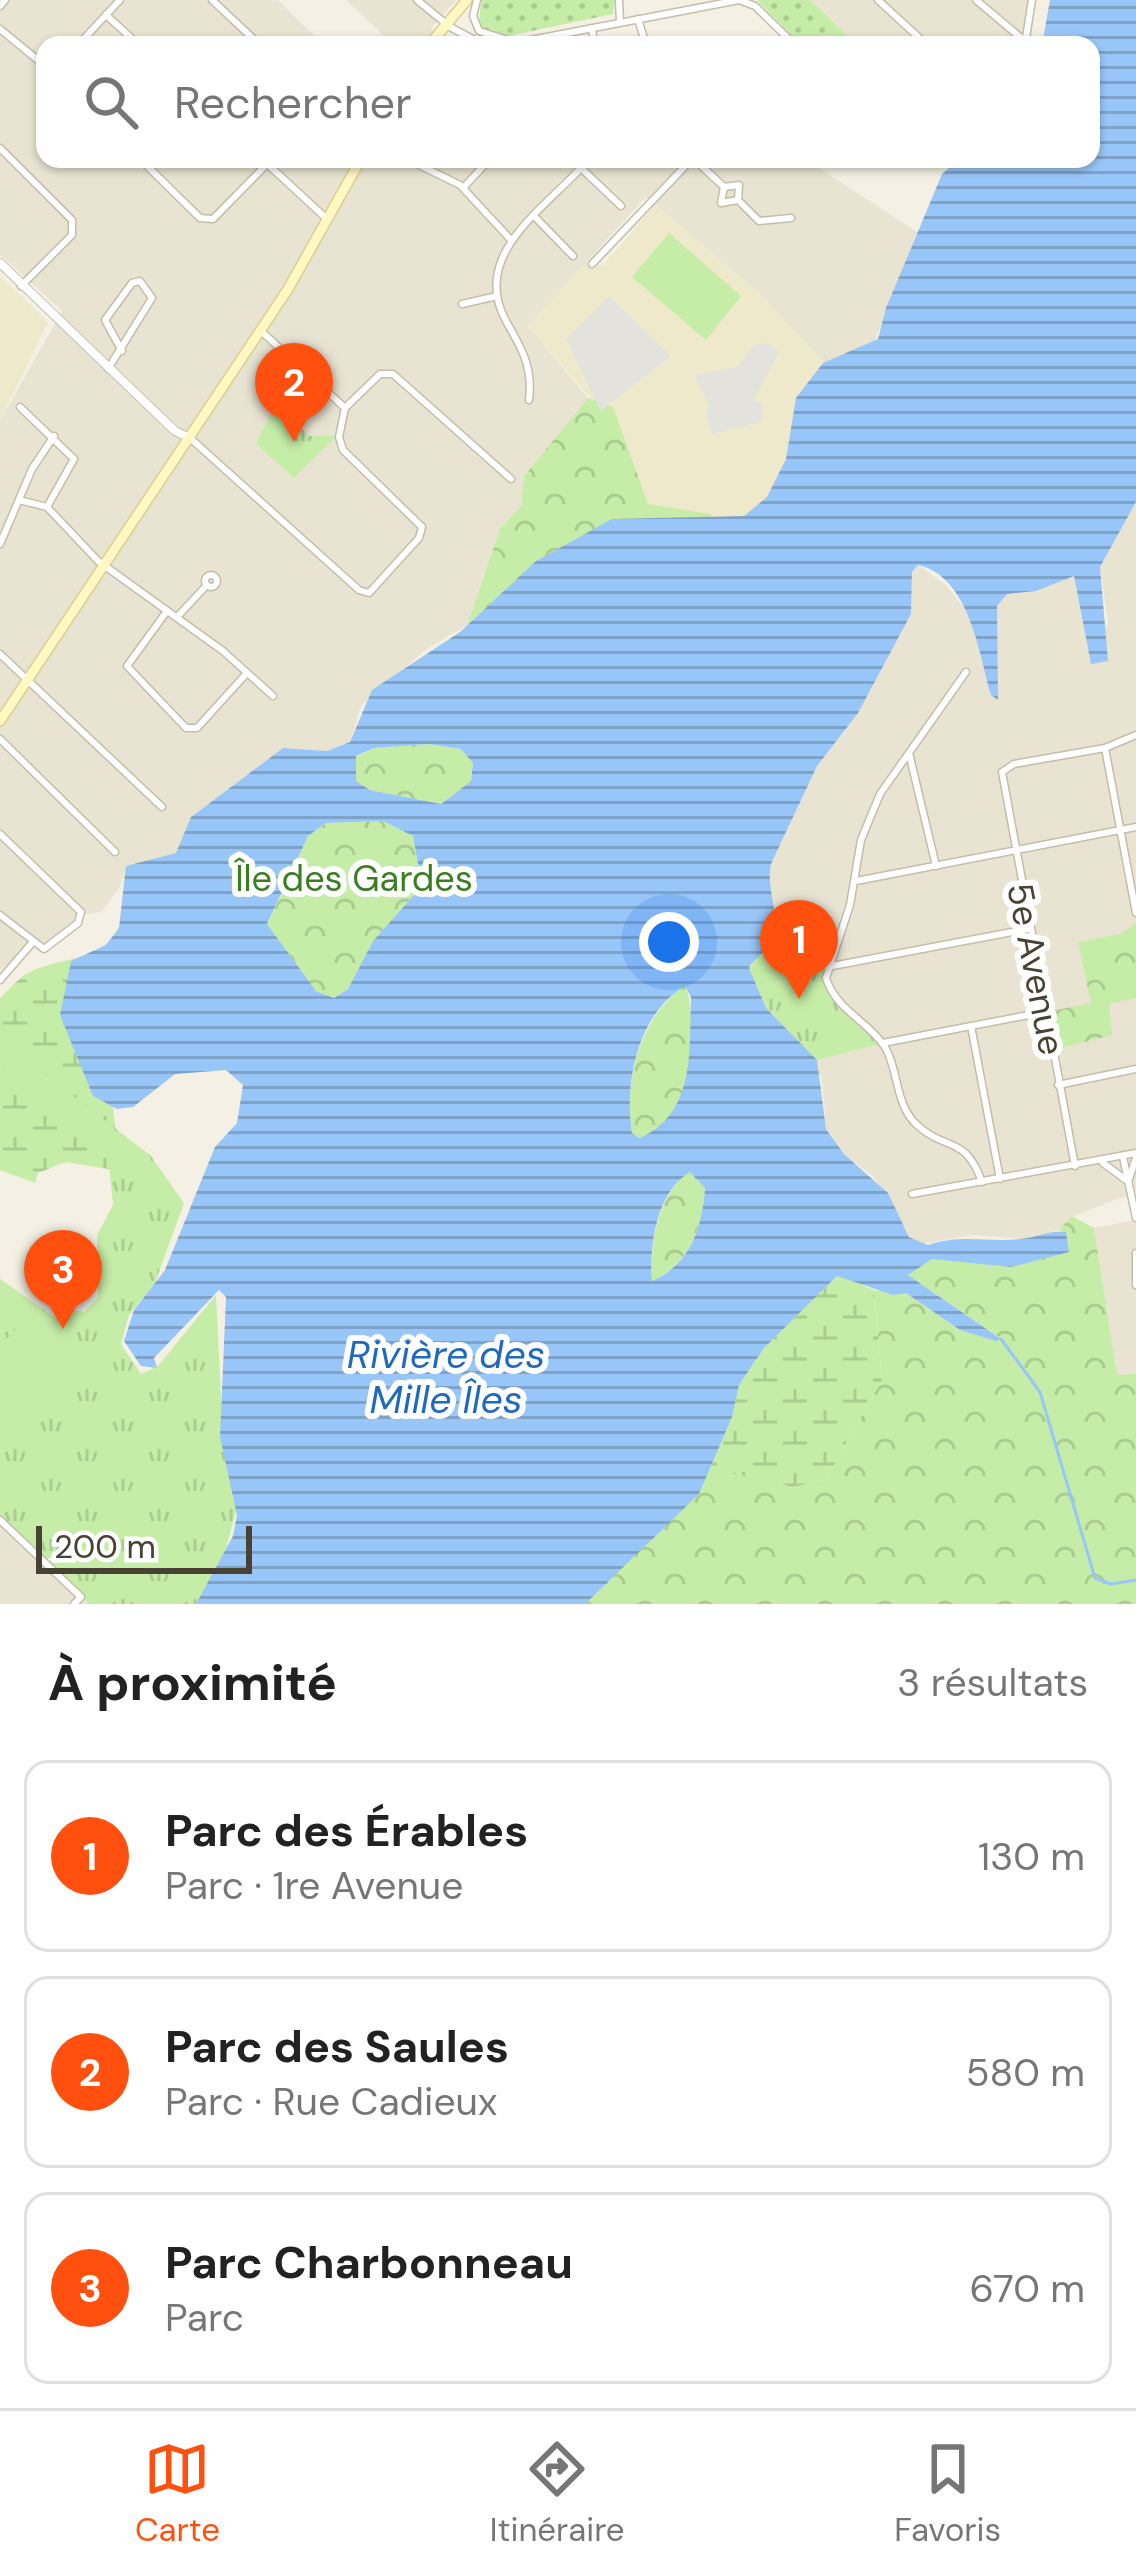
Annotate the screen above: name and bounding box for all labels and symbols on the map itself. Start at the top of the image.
pin: 2 [255,343,333,442]
park label: Île des Gardes [234,855,473,902]
street label: 5e Avenue [996,879,1076,1059]
pin: 1 [760,900,838,999]
your location [639,912,699,972]
pin: 3 [24,1230,102,1329]
water label: Rivière des Mille Îles [347,1329,545,1425]
scale bar [36,1520,252,1573]

